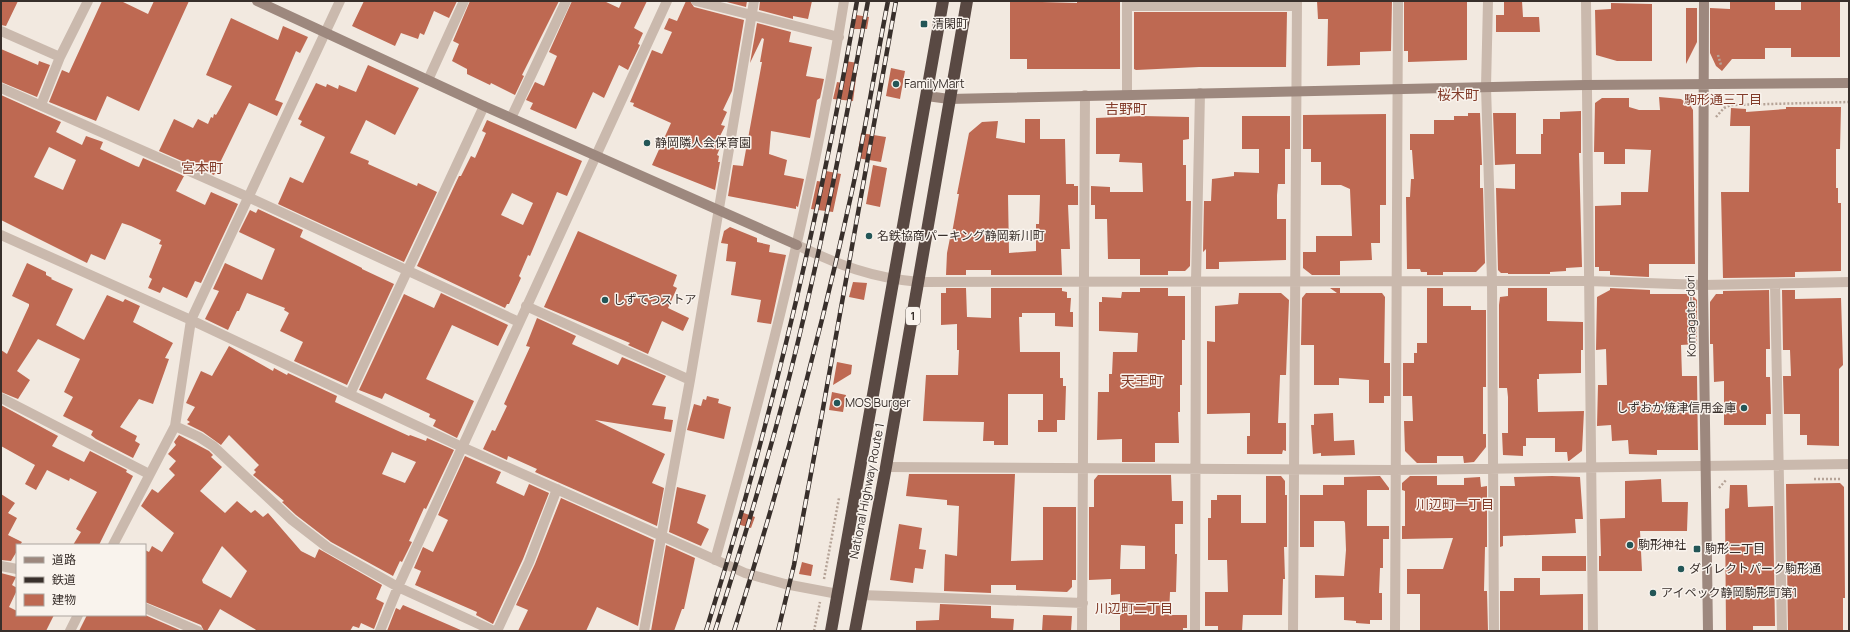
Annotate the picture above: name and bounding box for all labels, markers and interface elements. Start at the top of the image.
place label: 清閑町 [932,15,968,32]
marker: 清閑町 [919,19,929,29]
place label: FamilyMart [904,75,965,92]
marker: FamilyMart [891,79,901,89]
district label: 桜木町 [1437,85,1479,104]
district label: 駒形通三丁目 [1684,90,1762,108]
district label: 吉野町 [1105,99,1147,118]
place label: 静岡隣人会保育園 [655,134,751,151]
marker: 静岡隣人会保育園 [642,138,652,148]
district label: 宮本町 [181,158,223,177]
place label: 名鉄協商パーキング静岡新川町 [877,227,1045,244]
marker: 名鉄協商パーキング静岡新川町 [864,231,874,241]
street label: Komagata-dori [1681,275,1700,357]
place label: しずてつストア [613,291,697,308]
marker: しずてつストア [600,295,610,305]
road number: 1 [906,307,920,325]
district label: 天王町 [1121,371,1163,390]
place label: MOS Burger [845,394,911,411]
marker: MOS Burger [832,398,842,408]
place label: しずおか焼津信用金庫 [1616,399,1736,416]
marker: しずおか焼津信用金庫 [1739,403,1749,413]
street label: National Highway Route 1 [845,421,888,560]
district label: 川辺町一丁目 [1416,495,1494,513]
place label: 駒形神社 [1638,536,1686,553]
marker: 駒形神社 [1625,540,1635,550]
place label: 駒形二丁目 [1705,540,1765,557]
legend [16,544,146,616]
marker: 駒形二丁目 [1692,544,1702,554]
text: 道路 [52,551,76,568]
place label: ダイレクトパーク駒形通 [1689,560,1821,577]
marker: ダイレクトパーク駒形通 [1676,564,1686,574]
text: 鉄道 [52,571,76,588]
place label: アイペック静岡駒形町第1 [1661,584,1797,601]
marker: アイペック静岡駒形町第1 [1648,588,1658,598]
text: 建物 [52,591,76,608]
district label: 川辺町二丁目 [1095,599,1173,617]

